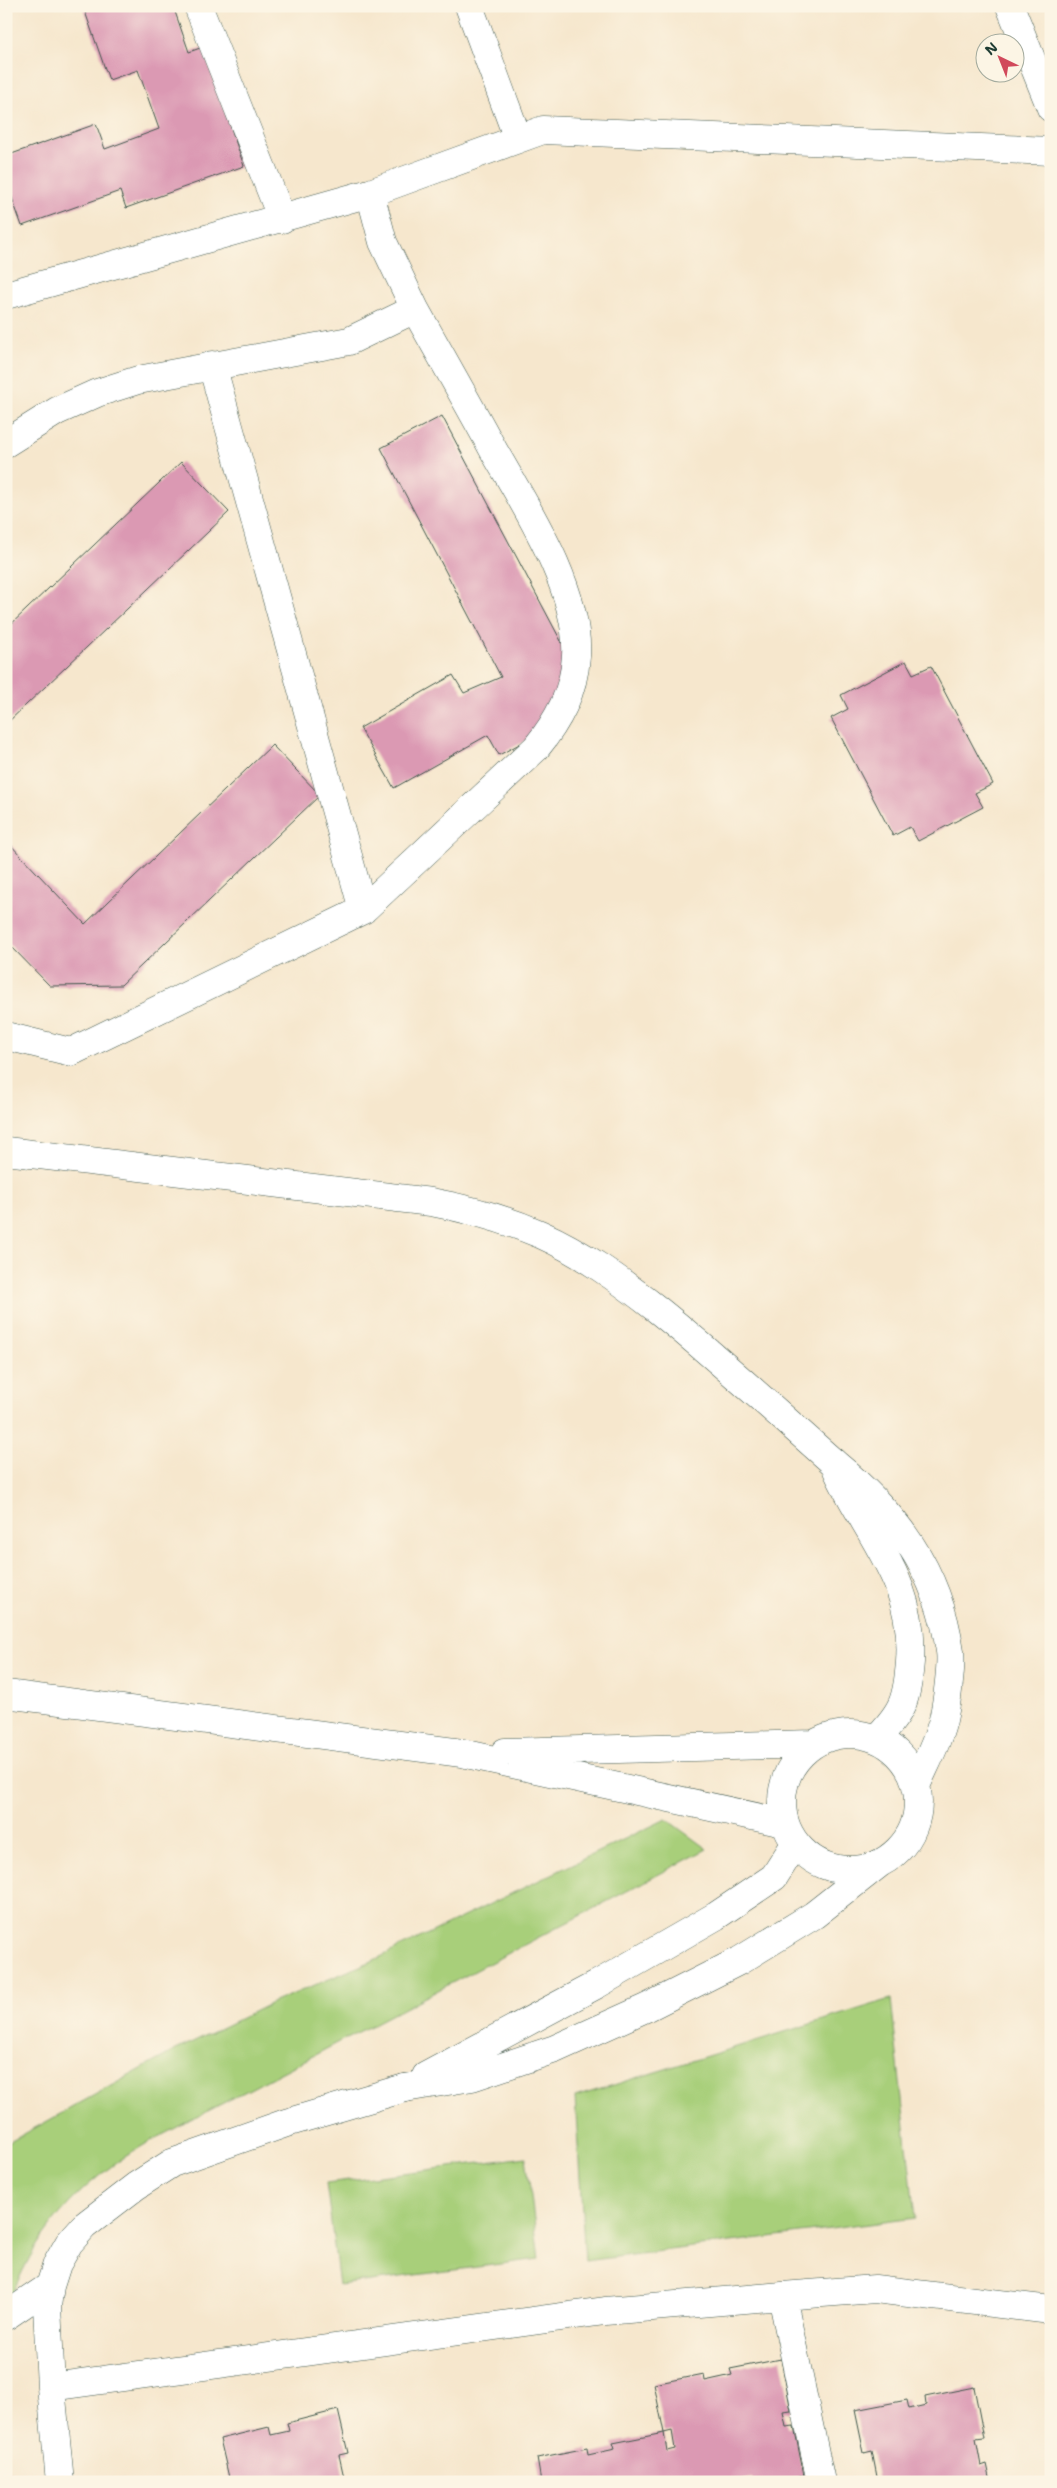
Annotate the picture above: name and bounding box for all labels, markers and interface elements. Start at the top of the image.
north arrow [974,32,1024,82]
text: N [981,38,1001,59]

